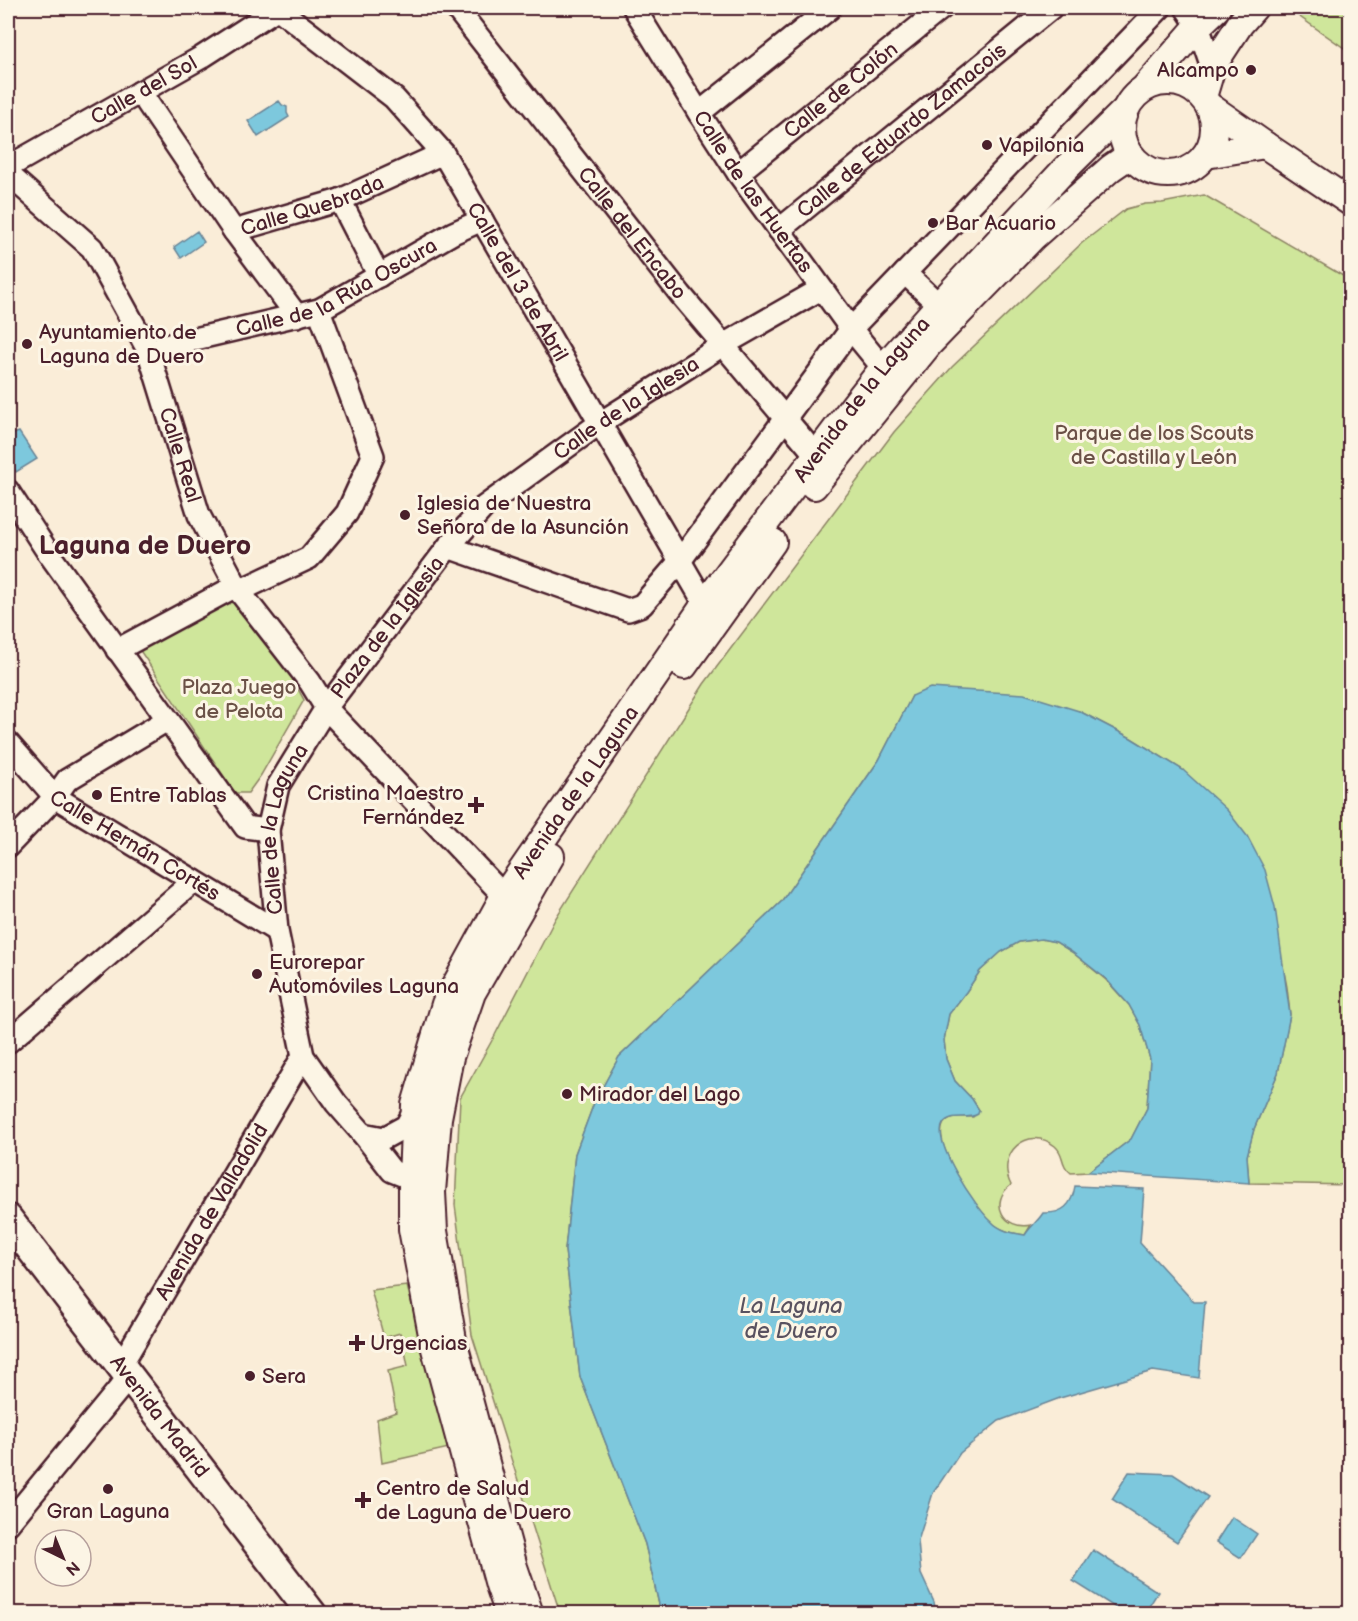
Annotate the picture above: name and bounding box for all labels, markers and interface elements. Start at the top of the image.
street label: Calle de Colón [779,37,903,144]
street label: Calle de Eduardo Zamacois [792,38,1012,223]
street label: Calle del Sol [86,51,201,130]
place label: Alcampo [1157,58,1239,83]
marker: Alcampo [1244,63,1258,77]
street label: Calle de las Huertas [688,106,818,278]
place label: Vapilonia [999,133,1084,158]
marker: Vapilonia [980,138,994,152]
street label: Calle del Encabo [572,162,692,305]
street label: Calle Quebrada [238,170,388,241]
street label: Calle del 3 de Abril [461,198,573,366]
place label: Bar Acuario [945,211,1056,236]
marker: Bar Acuario [926,216,940,230]
street label: Calle de la Rúa Oscura [233,233,442,342]
street label: Avenida de la Laguna [789,312,935,487]
place label: Ayuntamiento de Laguna de Duero [39,320,204,369]
marker: Ayuntamiento de Laguna de Duero [20,337,34,351]
street label: Calle de la Iglesia [549,351,704,466]
street label: Calle Real [153,404,206,506]
park label: Parque de los Scouts de Castilla y León [1054,421,1254,470]
place label: Iglesia de Nuestra Señora de la Asunción [417,491,629,540]
marker: Iglesia de Nuestra Señora de la Asunción [398,508,412,522]
district label: Laguna de Duero [39,530,251,562]
street label: Plaza de la Iglesia [326,552,449,704]
park label: Plaza Juego de Pelota [181,675,297,724]
street label: Avenida de la Laguna [508,701,644,884]
street label: Calle de la Laguna [256,739,314,916]
place label: Cristina Maestro Fernández [307,781,465,830]
place label: Entre Tablas [109,783,227,808]
street label: Calle Hernán Cortés [45,785,224,907]
marker: Entre Tablas [90,788,104,802]
marker: Cristina Maestro Fernández [469,798,483,812]
place label: Eurorepar Automóviles Laguna [269,950,459,999]
marker: Eurorepar Automóviles Laguna [250,967,264,981]
place label: Mirador del Lago [579,1082,741,1107]
marker: Mirador del Lago [560,1087,574,1101]
street label: Avenida de Valladolid [150,1119,273,1305]
water label: La Laguna de Duero [739,1293,843,1345]
place label: Urgencias [370,1331,467,1356]
marker: Urgencias [348,1334,366,1352]
street label: Avenida Madrid [105,1351,214,1483]
place label: Sera [262,1364,306,1389]
marker: Sera [243,1369,257,1383]
place label: Centro de Salud de Laguna de Duero [376,1476,571,1525]
marker: Gran Laguna [101,1482,115,1496]
marker: Centro de Salud de Laguna de Duero [354,1491,372,1509]
place label: Gran Laguna [46,1499,170,1524]
north arrow [33,1528,93,1588]
text: N [61,1557,83,1579]

